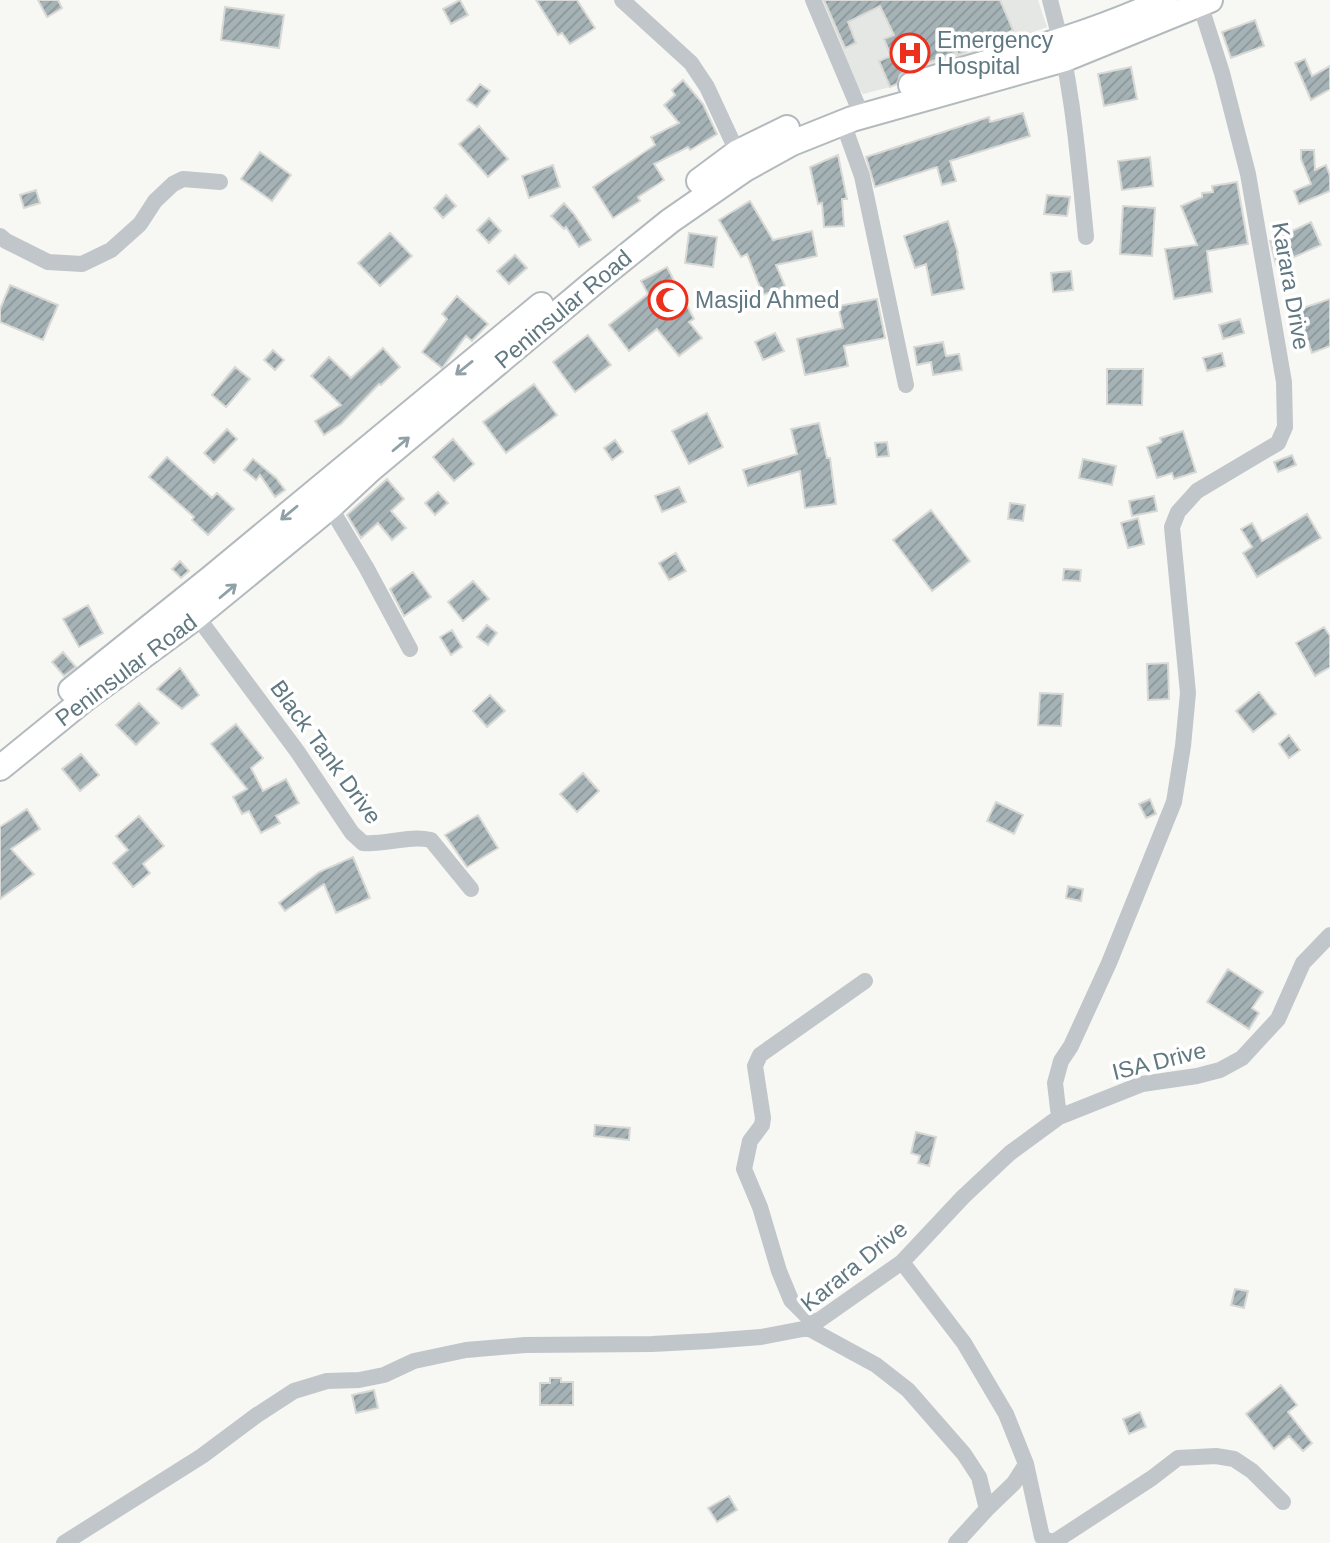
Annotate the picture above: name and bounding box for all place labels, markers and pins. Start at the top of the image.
place label: Emergency Hospital [937,27,1054,79]
hospital icon: Emergency Hospital [889,32,931,74]
mosque icon: Masjid Ahmed [647,279,689,321]
place label: Masjid Ahmed [695,287,839,313]

